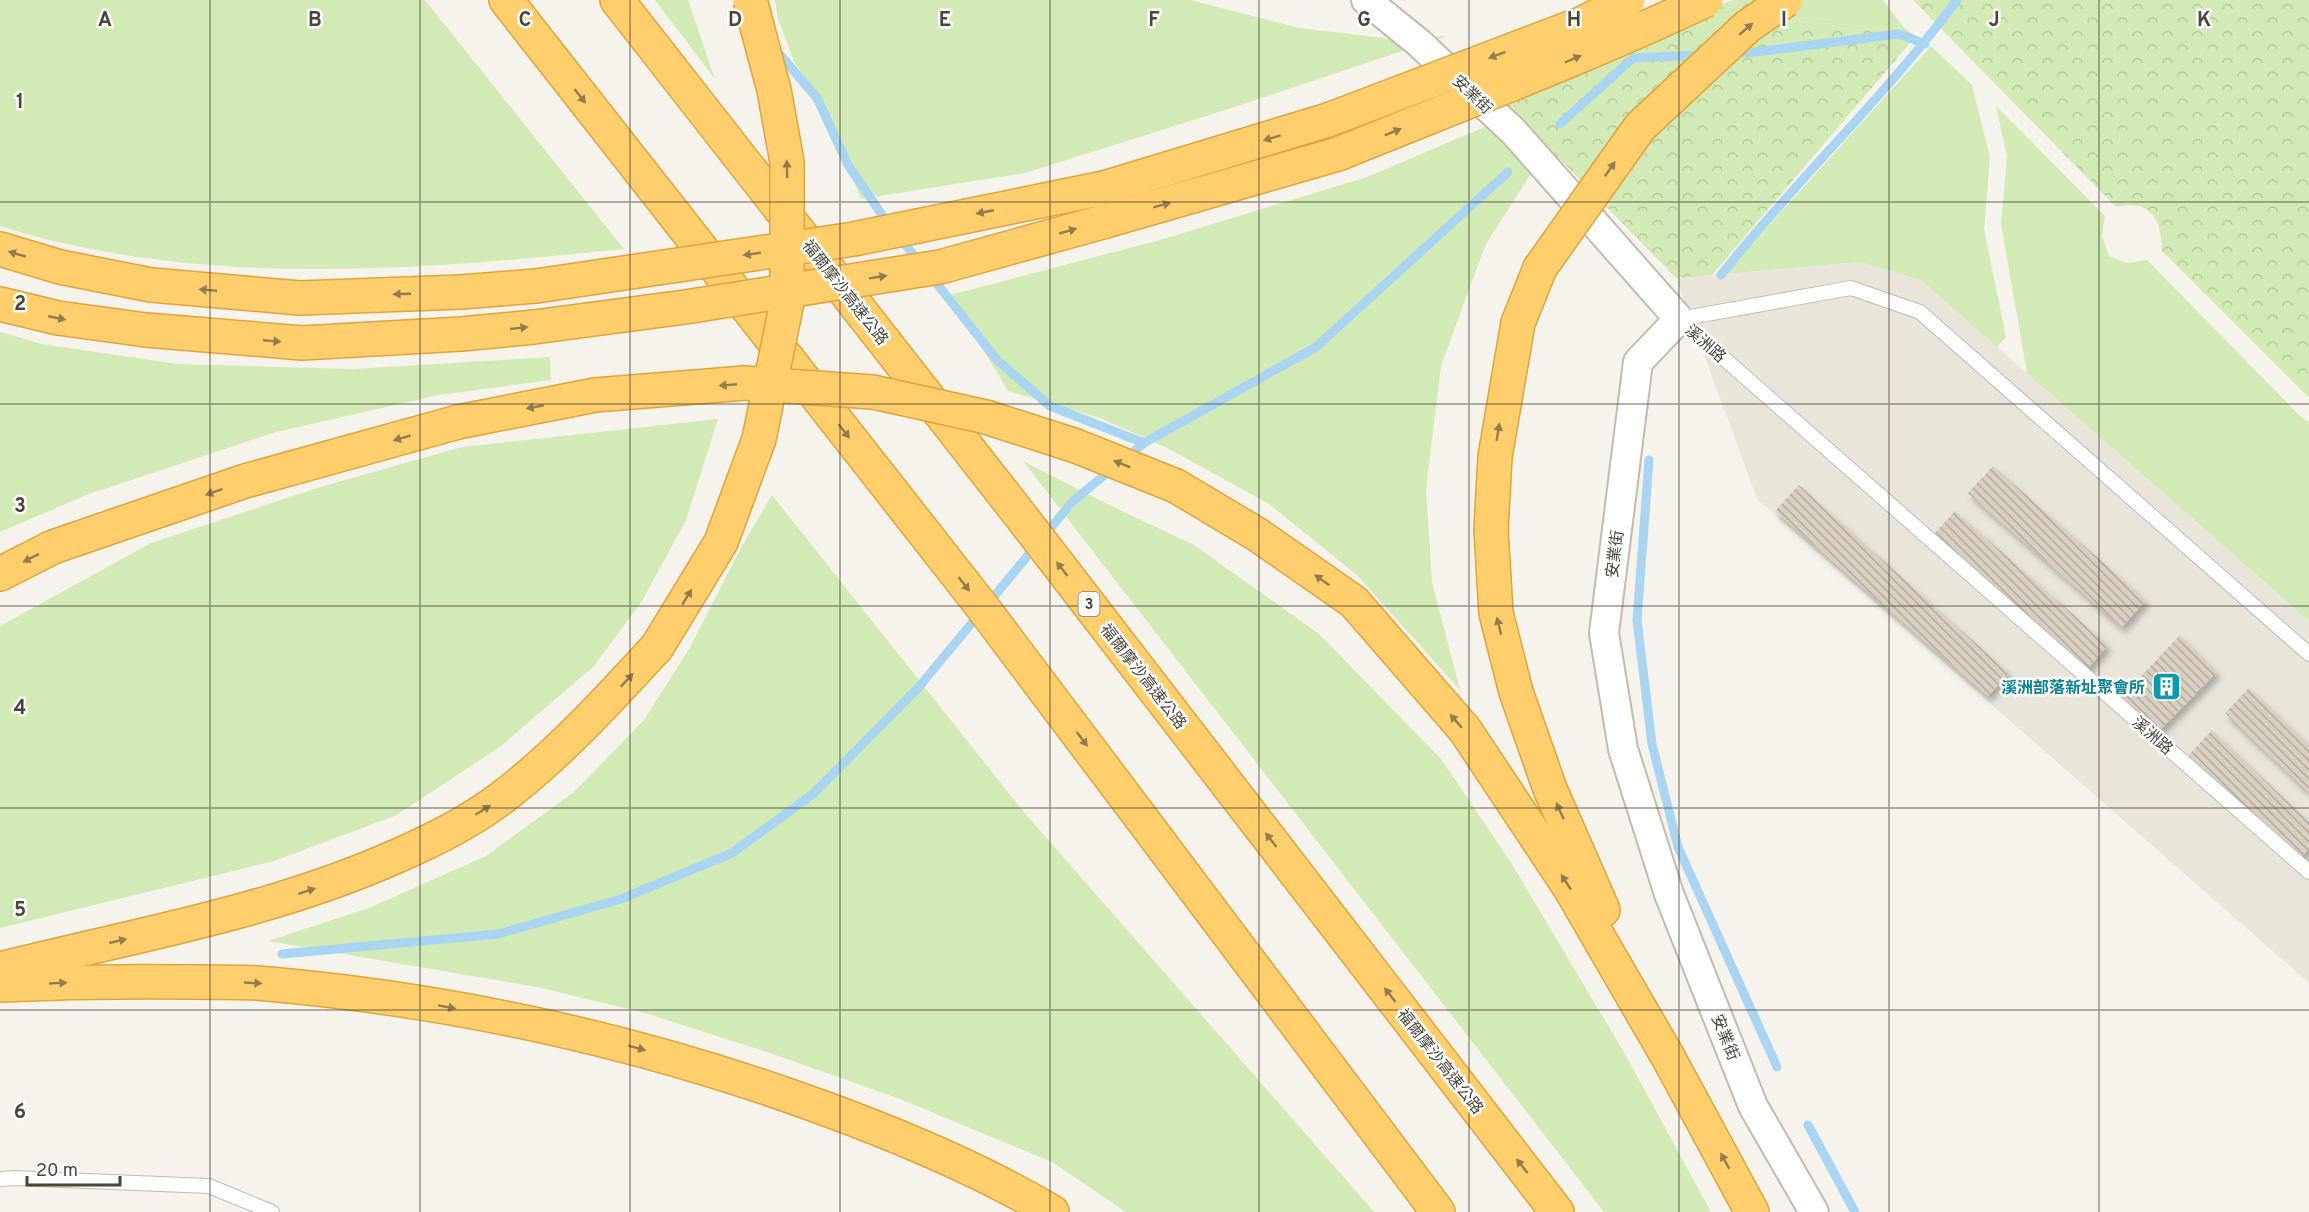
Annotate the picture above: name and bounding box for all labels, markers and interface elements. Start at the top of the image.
text: A [98,8,112,34]
text: B [308,8,322,34]
text: C [519,8,531,34]
text: D [728,8,742,34]
text: E [939,8,951,34]
text: F [1148,8,1160,34]
text: G [1357,8,1371,34]
text: H [1567,8,1581,34]
text: I [1781,8,1787,34]
text: J [1988,8,2000,34]
text: K [2197,8,2211,34]
one-way arrow [1738,23,1754,36]
one-way arrow [1488,51,1506,61]
one-way arrow [1565,54,1582,63]
street label: 安業街 [1447,72,1496,119]
one-way arrow [573,89,585,104]
text: 1 [16,90,24,116]
one-way arrow [1384,127,1402,137]
one-way arrow [1263,133,1281,143]
one-way arrow [782,160,792,179]
one-way arrow [1604,161,1616,176]
one-way arrow [1153,200,1172,210]
one-way arrow [976,208,994,218]
one-way arrow [1059,226,1077,236]
street label: 福爾摩沙高速公路 [797,237,892,350]
one-way arrow [8,249,26,258]
one-way arrow [742,249,761,258]
one-way arrow [869,272,888,281]
one-way arrow [198,285,217,295]
one-way arrow [393,290,412,299]
text: 2 [14,292,26,318]
one-way arrow [48,314,67,323]
street label: 溪洲路 [1680,321,1729,368]
one-way arrow [510,323,529,333]
one-way arrow [262,336,281,345]
one-way arrow [719,380,738,389]
one-way arrow [525,403,544,412]
one-way arrow [837,423,850,439]
one-way arrow [1494,423,1503,442]
one-way arrow [392,434,410,443]
one-way arrow [1113,459,1131,468]
one-way arrow [205,488,223,497]
text: 3 [14,494,26,520]
street label: 安業街 [1603,529,1629,579]
one-way arrow [23,554,40,563]
one-way arrow [1056,562,1068,577]
one-way arrow [1315,574,1330,586]
one-way arrow [958,576,971,592]
one-way arrow [682,589,693,605]
road number: 3 [1078,592,1100,616]
one-way arrow [1494,617,1503,635]
street label: 福爾摩沙高速公路 [1095,621,1190,734]
building icon: 溪洲部落新址聚會所 [2150,671,2182,703]
one-way arrow [620,672,634,687]
place label: 溪洲部落新址聚會所 [2001,679,2145,699]
text: 4 [14,696,26,722]
one-way arrow [1449,713,1463,728]
street label: 溪洲路 [2127,713,2176,760]
one-way arrow [1076,731,1088,747]
one-way arrow [1555,802,1565,820]
one-way arrow [475,804,491,815]
one-way arrow [1264,832,1277,848]
one-way arrow [1560,874,1572,890]
one-way arrow [298,886,316,895]
text: 5 [14,898,26,924]
one-way arrow [109,936,127,946]
one-way arrow [49,978,68,987]
one-way arrow [244,979,263,988]
one-way arrow [1384,987,1396,1002]
one-way arrow [437,1003,456,1012]
street label: 福爾摩沙高速公路 [1392,1006,1487,1119]
street label: 安業街 [1706,1012,1742,1064]
one-way arrow [628,1044,646,1053]
text: 6 [14,1100,26,1126]
scale bar [27,1149,120,1187]
one-way arrow [1720,1152,1730,1169]
one-way arrow [1516,1158,1528,1173]
text: 20 m [36,1160,78,1183]

